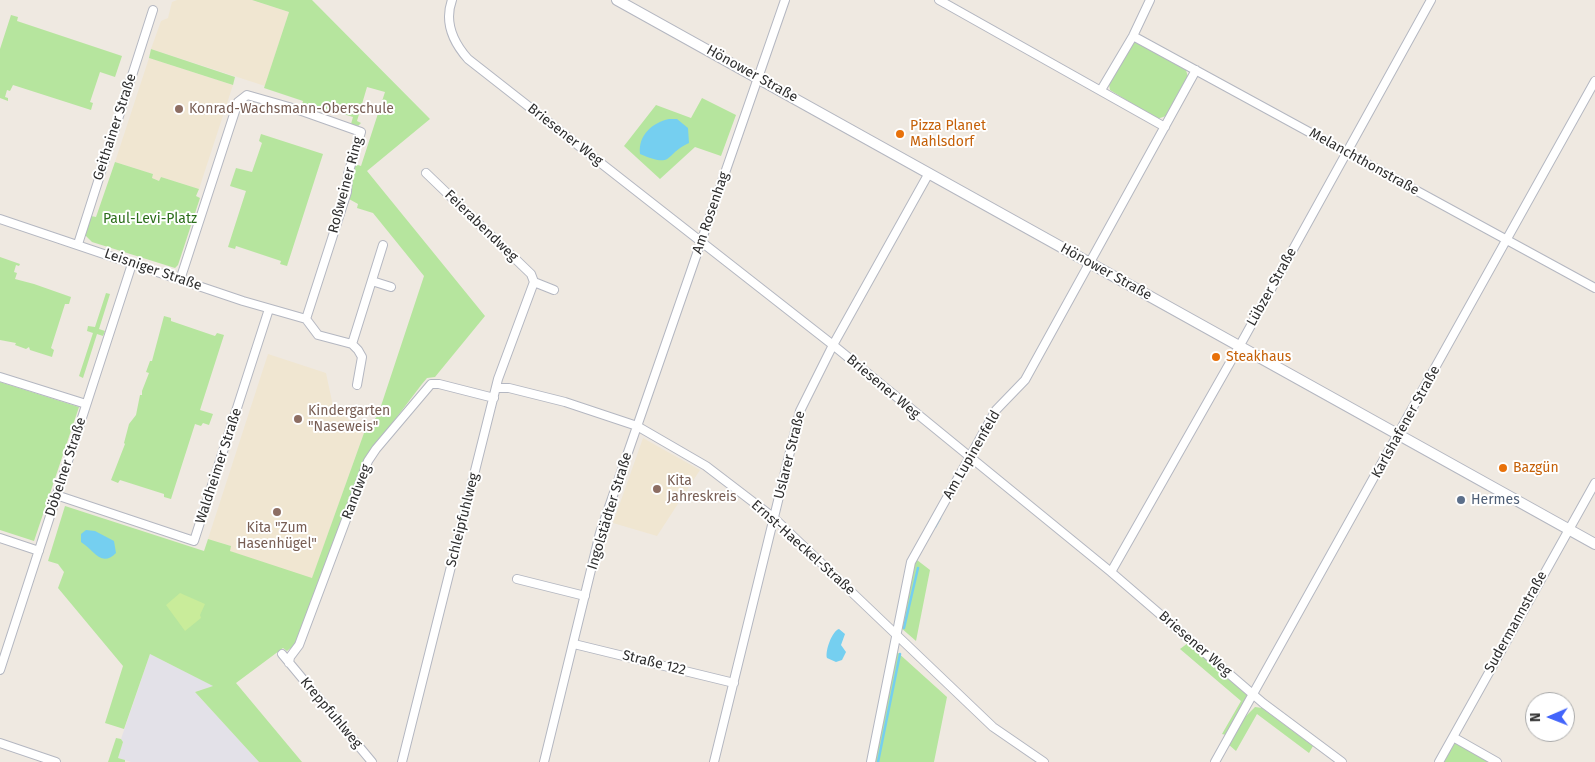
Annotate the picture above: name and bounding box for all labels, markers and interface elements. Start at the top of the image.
street label: Hönower Straße [703,42,801,106]
street label: Geithainer Straße [90,71,140,183]
street label: Briesener Weg [524,100,606,170]
place label: Konrad-Wachsmann-Oberschule [189,101,394,117]
marker: Konrad-Wachsmann-Oberschule [173,103,185,115]
place label: Pizza Planet Mahlsdorf [910,118,986,150]
street label: Melanchthonstraße [1306,125,1422,199]
marker: Pizza Planet Mahlsdorf [894,128,906,140]
street label: Roßweiner Ring [325,135,367,235]
street label: Am Rosenhag [689,170,733,256]
street label: Feierabendweg [441,187,521,265]
park label: Paul-Levi-Platz [103,211,197,227]
street label: Hönower Straße [1057,240,1155,304]
street label: Leisniger Straße [102,245,204,295]
street label: Lübzer Straße [1244,245,1300,329]
place label: Steakhaus [1226,349,1291,365]
street label: Briesener Weg [843,351,923,423]
marker: Steakhaus [1210,351,1222,363]
street label: Karlshafener Straße [1368,363,1444,481]
place label: Kindergarten "Naseweis" [308,403,390,436]
street label: Waldheimer Straße [192,406,246,526]
street label: Am Lupinenfeld [940,408,1004,502]
street label: Uslarer Straße [771,409,809,501]
marker: Kindergarten "Naseweis" [292,413,304,425]
street label: Döbelner Straße [42,415,90,519]
street label: Ingolstädter Straße [584,450,636,572]
place label: Bazgün [1513,460,1559,476]
street label: Randweg [339,462,375,522]
marker: Bazgün [1497,462,1509,474]
street label: Schleipfuhlweg [443,471,483,569]
place label: Kita Jahreskreis [667,473,737,506]
marker: Kita Jahreskreis [651,483,663,495]
place label: Hermes [1471,492,1520,508]
marker: Hermes [1455,494,1467,506]
street label: Ernst-Haeckel-Straße [748,497,858,599]
marker: Kita "Zum Hasenhügel" [271,506,283,518]
place label: Kita "Zum Hasenhügel" [237,520,317,552]
street label: Sudermannstraße [1481,568,1551,676]
street label: Briesener Weg [1155,608,1235,680]
street label: Straße 122 [621,647,687,679]
street label: Kreppfuhlweg [296,674,366,752]
north arrow [1525,692,1575,742]
text: N [1527,712,1544,722]

